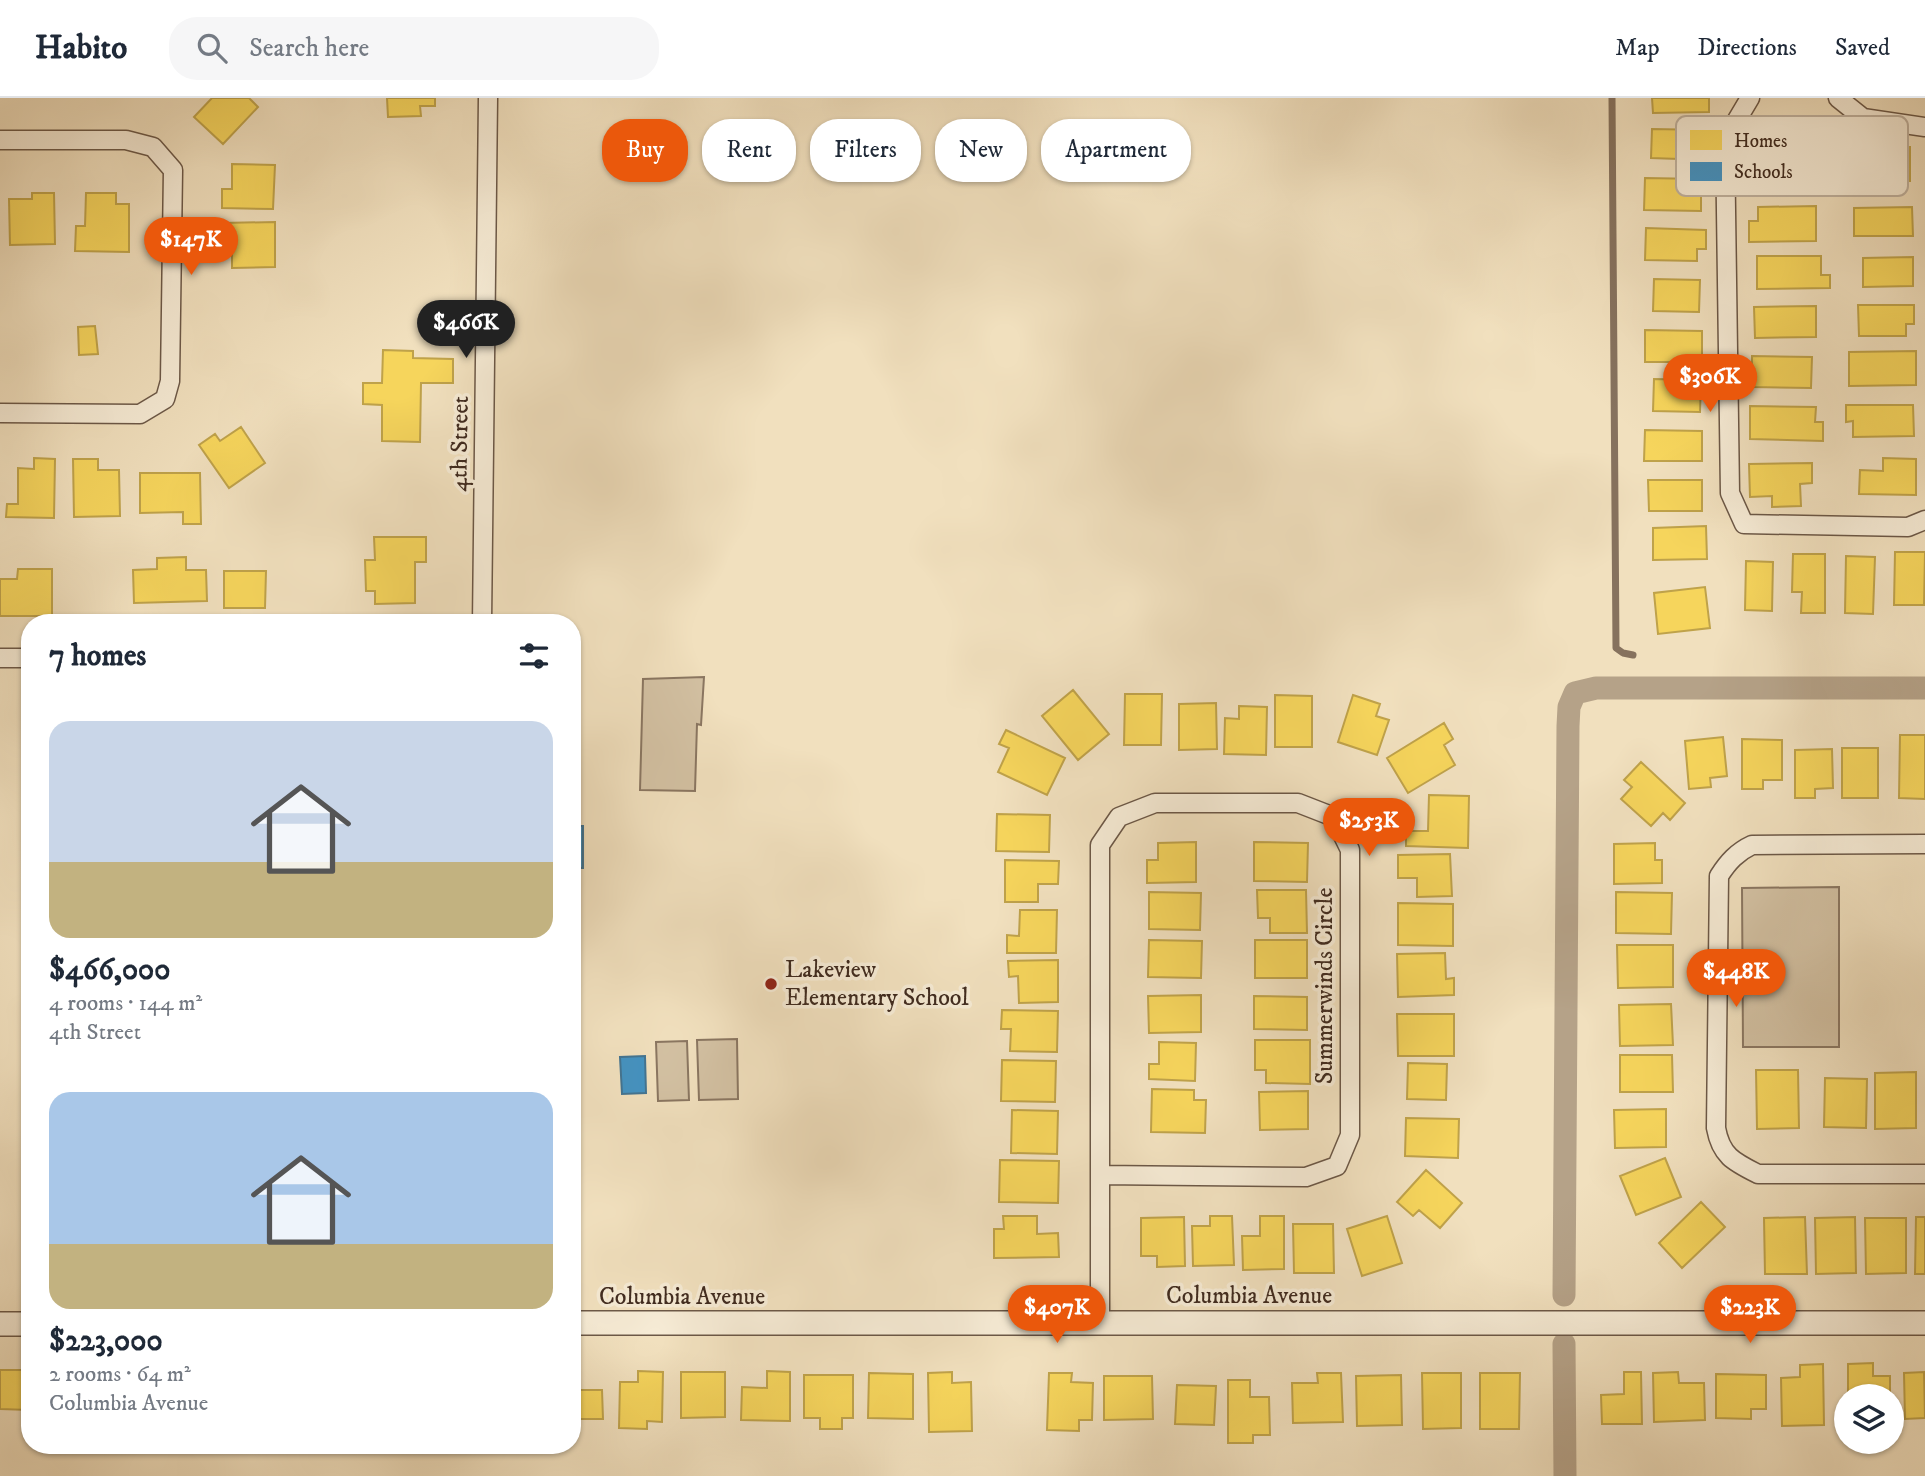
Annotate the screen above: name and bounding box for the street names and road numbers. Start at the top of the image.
street label: 4th Street [444,395,476,492]
street label: Summerwinds Circle [1310,888,1340,1084]
street label: Columbia Avenue [1166,1281,1332,1311]
street label: Columbia Avenue [599,1282,765,1312]

